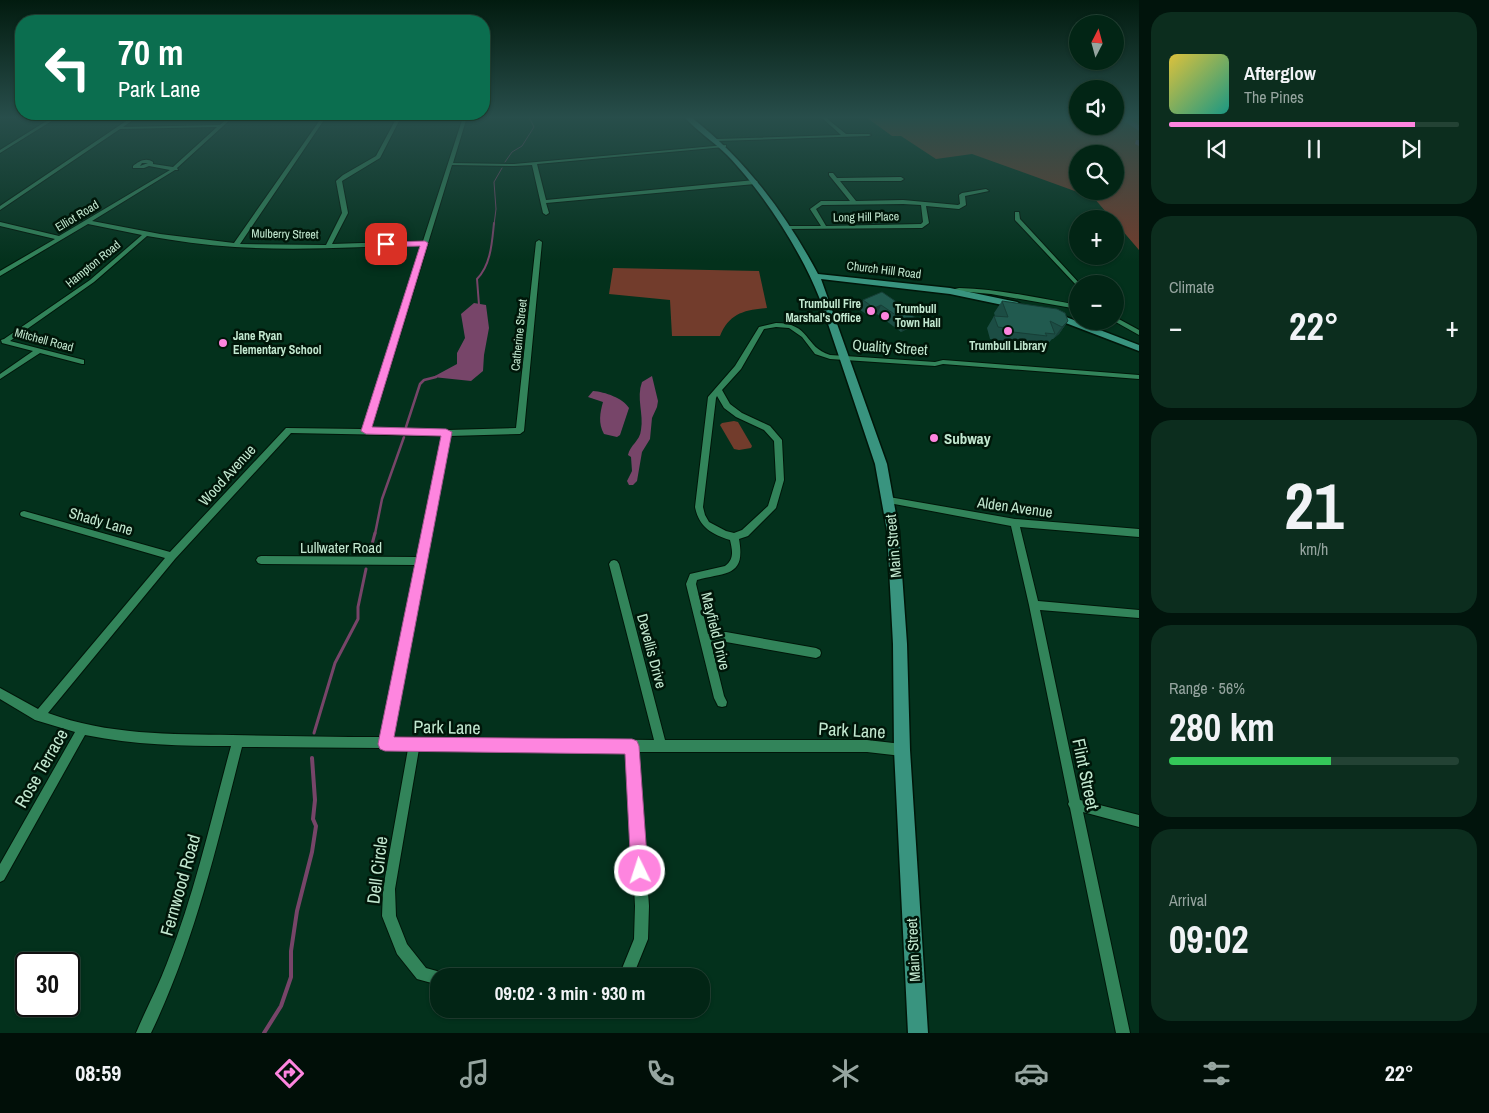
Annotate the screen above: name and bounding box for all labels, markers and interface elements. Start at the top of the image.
north arrow [1069,15,1124,70]
map controls [1069,15,1124,330]
text: 70 m [118,29,183,76]
icon: left [35,35,100,100]
text: Afterglow [1244,60,1316,86]
text: Park Lane [118,74,200,104]
button: sound [1069,80,1124,135]
text: The Pines [1244,86,1304,108]
icon: previous [1203,135,1231,163]
icon: pause [1300,135,1328,163]
icon: next [1397,135,1425,163]
button: search [1069,145,1124,200]
street label: Elliot Road [52,197,102,235]
street label: Long Hill Place [833,208,899,226]
button: + [1069,210,1124,265]
pin [365,223,407,265]
street label: Mulberry Street [251,225,319,243]
icon: arrive [372,230,400,258]
street label: Hampton Road [62,237,124,291]
street label: Church Hill Road [846,257,922,283]
button: − [1069,275,1124,330]
text: Climate [1169,276,1214,298]
place label: Trumbull Fire Marshal's Office [785,296,862,326]
street label: Catherine Street [507,298,531,372]
place label: Trumbull Town Hall [895,301,941,331]
text: 22° [1289,301,1339,352]
marker: Trumbull Fire Marshal's Office [865,305,877,317]
text: − [1169,308,1182,346]
text: + [1446,308,1459,346]
marker: Trumbull Town Hall [879,310,891,322]
street label: Mitchell Road [13,324,75,356]
marker: Trumbull Library [1002,325,1014,337]
place label: Jane Ryan Elementary School [233,328,322,358]
street label: Quality Street [852,334,929,360]
marker: Jane Ryan Elementary School [217,337,229,349]
place label: Trumbull Library [969,338,1047,354]
place label: Subway [944,428,991,449]
marker: Subway [928,432,940,444]
street label: Wood Avenue [194,440,260,510]
text: 21 [1284,462,1344,549]
street label: Alden Avenue [975,491,1054,523]
street label: Shady Lane [67,502,136,540]
street label: Main Street [880,513,906,579]
street label: Lullwater Road [300,537,382,558]
text: km/h [1300,538,1328,560]
street label: Mayfield Drive [696,590,736,672]
street label: Devellis Drive [632,611,672,691]
text: Range · 56% [1169,677,1245,699]
text: 280 km [1169,702,1275,753]
street label: Park Lane [413,714,481,740]
street label: Park Lane [818,716,886,744]
street label: Rose Terrace [8,724,74,812]
street label: Flint Street [1066,736,1106,812]
street label: Fernwood Road [154,831,206,939]
street label: Dell Circle [360,835,394,905]
position arrow [613,844,665,896]
text: Arrival [1169,889,1207,911]
text: 09:02 [1169,914,1249,965]
street label: Main Street [901,917,925,982]
speed limit sign: 30 [15,952,80,1017]
text: 09:02 · 3 min · 930 m [495,980,645,1006]
icon: directions [272,1056,307,1091]
icon: music [457,1056,492,1091]
icon: phone [643,1056,678,1091]
icon: climate [828,1056,863,1091]
icon: car [1014,1056,1049,1091]
icon: filters [1199,1056,1234,1091]
text: 08:59 [75,1058,121,1088]
text: 22° [1385,1058,1414,1088]

